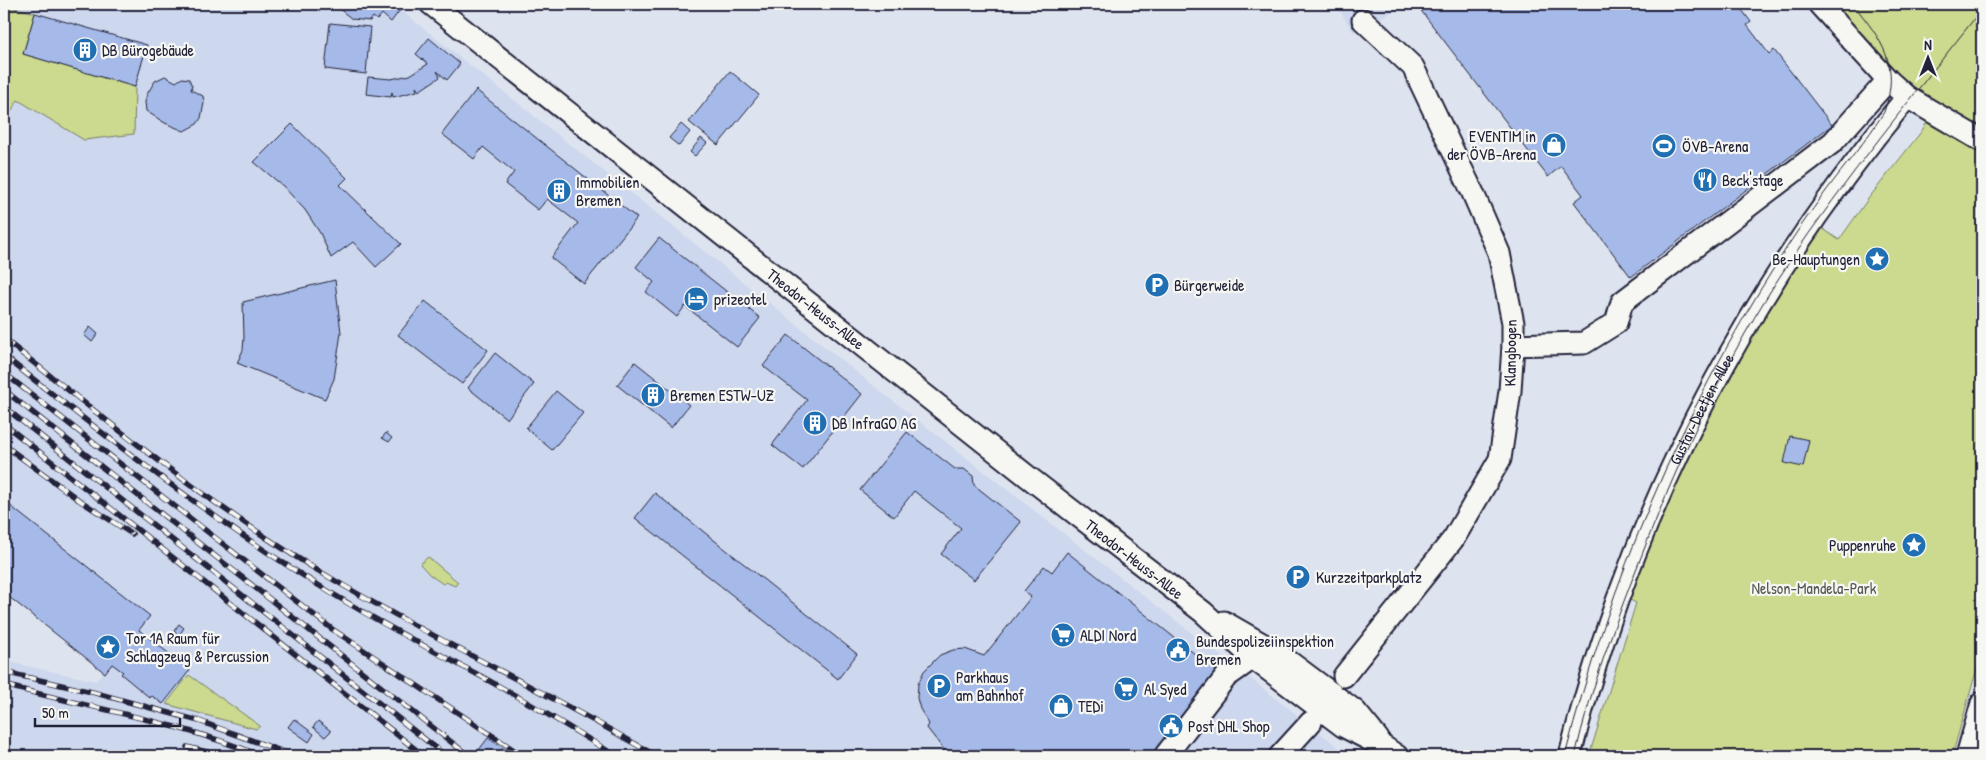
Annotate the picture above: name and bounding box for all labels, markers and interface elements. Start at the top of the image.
north arrow [1904,32,1954,82]
text: N [1924,35,1932,54]
building icon: DB Bürogebäude [72,37,98,63]
place label: DB Bürogebäude [102,39,195,61]
place label: EVENTIM in der ÖVB-Arena [1447,125,1536,165]
shop icon: EVENTIM in der ÖVB-Arena [1541,132,1567,158]
sports icon: ÖVB-Arena [1651,133,1677,159]
place label: ÖVB-Arena [1682,135,1748,157]
restaurant icon: Beck'stage [1692,167,1718,193]
place label: Beck'stage [1722,169,1784,191]
place label: Immobilien Bremen [576,171,640,211]
building icon: Immobilien Bremen [546,178,572,204]
place icon: Be-Hauptungen [1864,246,1890,272]
place label: Be-Hauptungen [1772,248,1860,270]
street label: Theodor-Heuss-Allee [762,263,870,355]
parking icon: Bürgerweide [1144,272,1170,298]
place label: Bürgerweide [1174,274,1245,296]
hotel icon: prizeotel [683,286,709,312]
place label: prizeotel [714,288,767,310]
street label: Klangbogen [1498,319,1522,387]
street label: Gustav-Deetjen-Allee [1664,349,1739,468]
building icon: Bremen ESTW-UZ [640,382,666,408]
place label: Bremen ESTW-UZ [670,384,774,406]
building icon: DB InfraGO AG [802,410,828,436]
place label: DB InfraGO AG [832,412,917,434]
street label: Theodor-Heuss-Allee [1081,514,1189,604]
place icon: Puppenruhe [1901,532,1927,558]
place label: Puppenruhe [1829,534,1897,556]
parking icon: Kurzzeitparkplatz [1285,564,1311,590]
place label: Kurzzeitparkplatz [1316,566,1422,588]
park label: Nelson-Mandela-Park [1752,577,1877,599]
supermarket icon: ALDI Nord [1050,622,1076,648]
place label: ALDI Nord [1080,624,1136,646]
place label: Tor 1A Raum für Schlagzeug & Percussion [126,627,269,667]
place label: Bundespolizeiinspektion Bremen [1196,630,1334,670]
place icon: Tor 1A Raum für Schlagzeug & Percussion [95,634,121,660]
public building icon: Bundespolizeiinspektion Bremen [1165,637,1191,663]
place label: Parkhaus am Bahnhof [956,666,1024,706]
parking icon: Parkhaus am Bahnhof [926,673,952,699]
supermarket icon: Al Syed [1113,676,1139,702]
place label: Al Syed [1144,678,1186,700]
shop icon: TEDi [1048,693,1074,719]
scale bar [35,695,180,727]
place label: TEDi [1078,695,1104,717]
text: 50 m [42,702,69,723]
public building icon: Post DHL Shop [1158,713,1184,739]
place label: Post DHL Shop [1188,715,1270,737]

